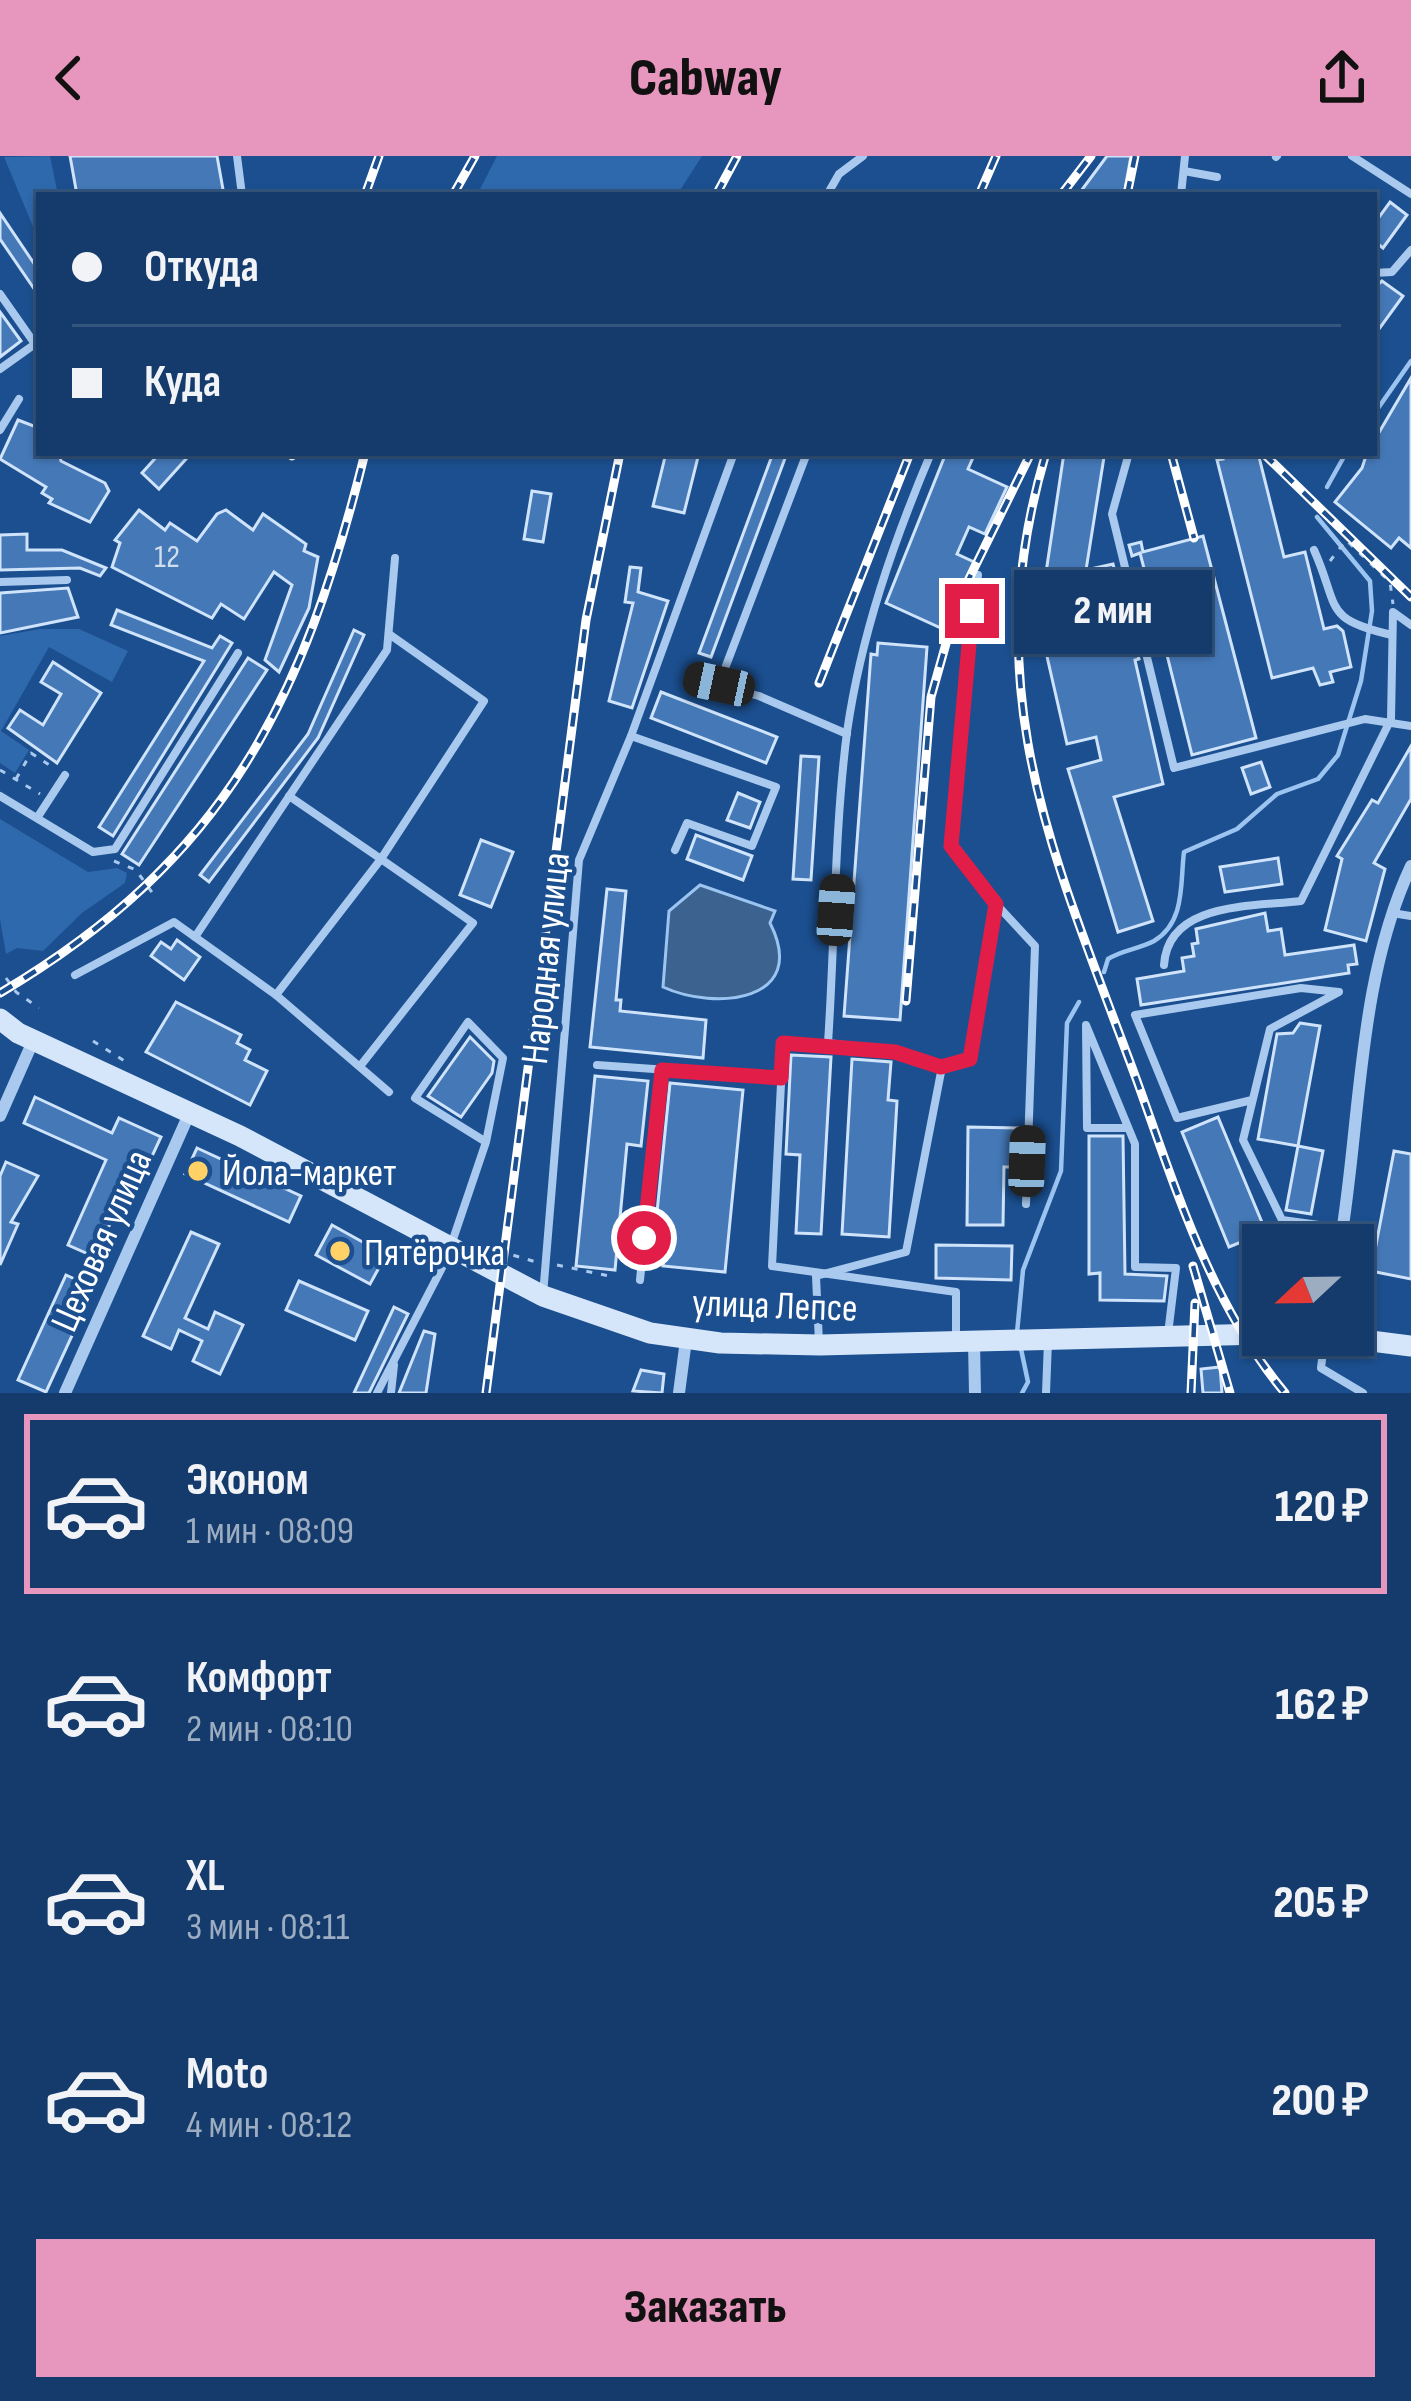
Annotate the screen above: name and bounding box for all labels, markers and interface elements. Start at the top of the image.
icon: back [36,45,102,111]
icon: share [1309,45,1375,111]
text: Cabway [629,46,782,111]
text: Откуда [144,240,259,295]
text: Куда [144,355,221,410]
house number: 12 [154,537,180,577]
callout: 2 мин [1014,569,1212,653]
route end [945,584,999,638]
text: 2 мин [1074,588,1152,635]
car [680,659,758,709]
street label: Народная улица [512,850,581,1066]
car [816,873,856,947]
car [1008,1124,1046,1198]
street label: Цеховая улица [41,1143,163,1339]
place label: Йола-маркет [222,1150,396,1197]
marker: Йола-маркет [185,1158,211,1184]
route start [617,1211,671,1265]
north arrow [1242,1224,1374,1356]
map controls [1242,1224,1374,1356]
place label: Пятёрочка [364,1230,505,1277]
marker: Пятёрочка [327,1238,353,1264]
street label: улица Лепсе [691,1280,859,1333]
icon: car [42,1450,150,1558]
text: Эконом [186,1453,309,1508]
text: 120 ₽ [1275,1480,1369,1535]
text: 1 мин · 08:09 [186,1508,354,1555]
icon: car [42,1648,150,1756]
text: Комфорт [186,1651,332,1706]
text: 162 ₽ [1275,1678,1369,1733]
text: 2 мин · 08:10 [186,1706,353,1753]
icon: car [42,1846,150,1954]
text: XL [186,1849,225,1904]
text: 205 ₽ [1273,1876,1369,1931]
text: 3 мин · 08:11 [186,1904,350,1951]
icon: car [42,2044,150,2152]
text: Moto [186,2047,268,2102]
text: 200 ₽ [1272,2074,1369,2129]
text: 4 мин · 08:12 [186,2102,352,2149]
button: Заказать [36,2239,1375,2377]

